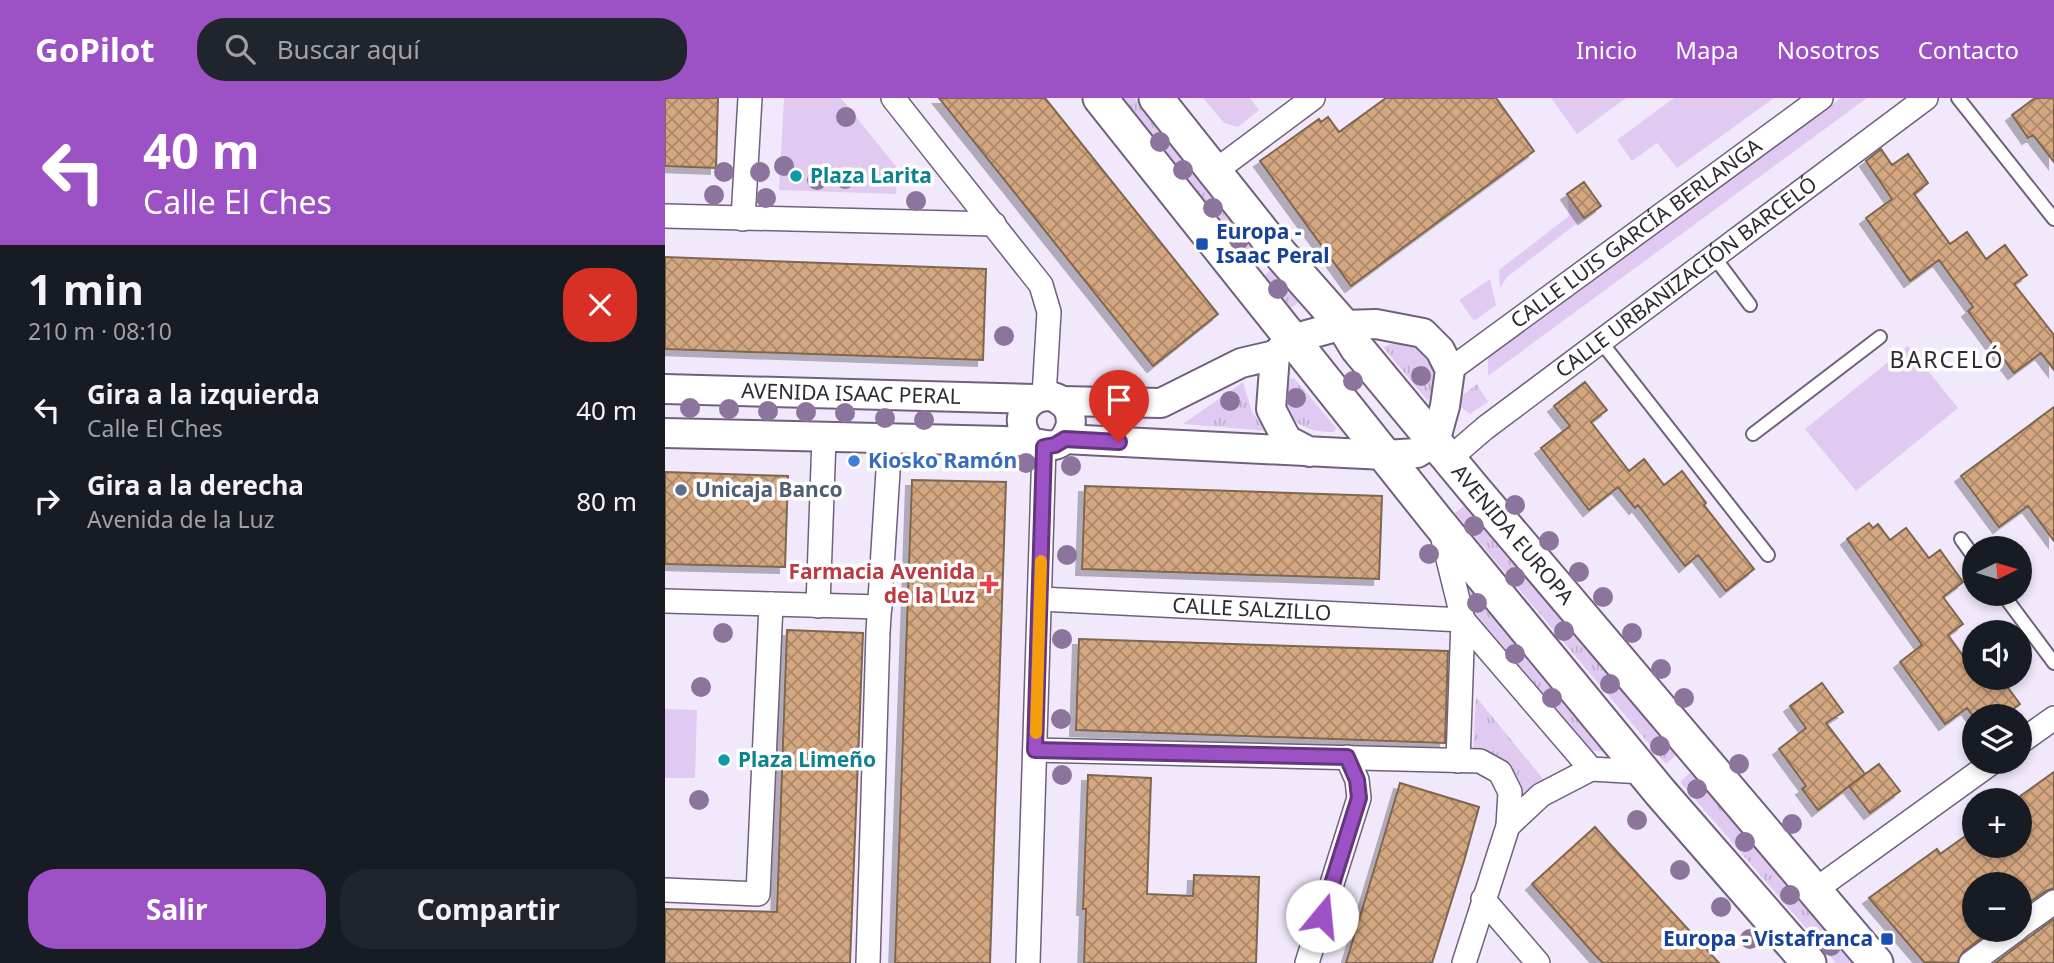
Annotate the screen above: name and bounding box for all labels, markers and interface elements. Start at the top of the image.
search box [197,18,687,81]
text: GoPilot [35,27,155,72]
icon: search [221,30,259,68]
text: Buscar aquí [277,31,420,67]
text: Inicio [1576,33,1637,66]
text: Mapa [1675,33,1739,66]
text: Nosotros [1777,33,1880,66]
text: Contacto [1918,33,2019,66]
text: 40 m [143,117,260,183]
icon: left [28,126,119,217]
street label: CALLE LUIS GARCÍA BERLANGA [1505,131,1767,334]
place label: Plaza Larita [810,161,932,189]
marker: Plaza Larita [788,168,804,184]
street label: CALLE URBANIZACIÓN BARCELÓ [1549,169,1822,384]
text: Calle El Ches [143,180,332,223]
place label: Europa - Isaac Peral [1216,217,1330,269]
marker: Europa - Isaac Peral [1194,236,1210,252]
text: 1 min [28,260,144,317]
button: close [563,268,637,342]
text: 210 m · 08:10 [28,315,172,347]
district label: BARCELÓ [1890,343,2004,375]
pin [1089,370,1149,442]
text: Gira a la izquierda [87,376,320,412]
street label: AVENIDA ISAAC PERAL [741,376,961,410]
icon: arrive [1100,381,1138,419]
icon: left [28,391,66,429]
text: 40 m [576,392,637,428]
text: Calle El Ches [87,412,223,444]
place label: Kiosko Ramón [868,446,1017,474]
marker: Kiosko Ramón [846,453,862,469]
street label: AVENIDA EUROPA [1446,458,1581,610]
text: Gira a la derecha [87,467,304,503]
place label: Unicaja Banco [695,475,843,503]
icon: right [28,482,66,520]
marker: Unicaja Banco [673,482,689,498]
text: 80 m [576,483,637,519]
text: Avenida de la Luz [87,503,275,535]
north arrow [1962,536,2032,606]
map controls [1962,536,2032,942]
place label: Farmacia Avenida de la Luz [788,557,975,609]
marker: Farmacia Avenida de la Luz [981,576,997,592]
street label: CALLE SALZILLO [1172,591,1332,626]
button: sound [1962,620,2032,690]
button: layers [1962,704,2032,774]
place label: Plaza Limeño [738,745,876,773]
marker: Plaza Limeño [716,752,732,768]
button: + [1962,788,2032,858]
button: Salir [28,869,326,949]
button: Compartir [340,869,637,949]
button: − [1962,872,2032,942]
position arrow [1285,879,1359,953]
place label: Europa - Vistafranca [1663,924,1873,952]
marker: Europa - Vistafranca [1879,931,1895,947]

